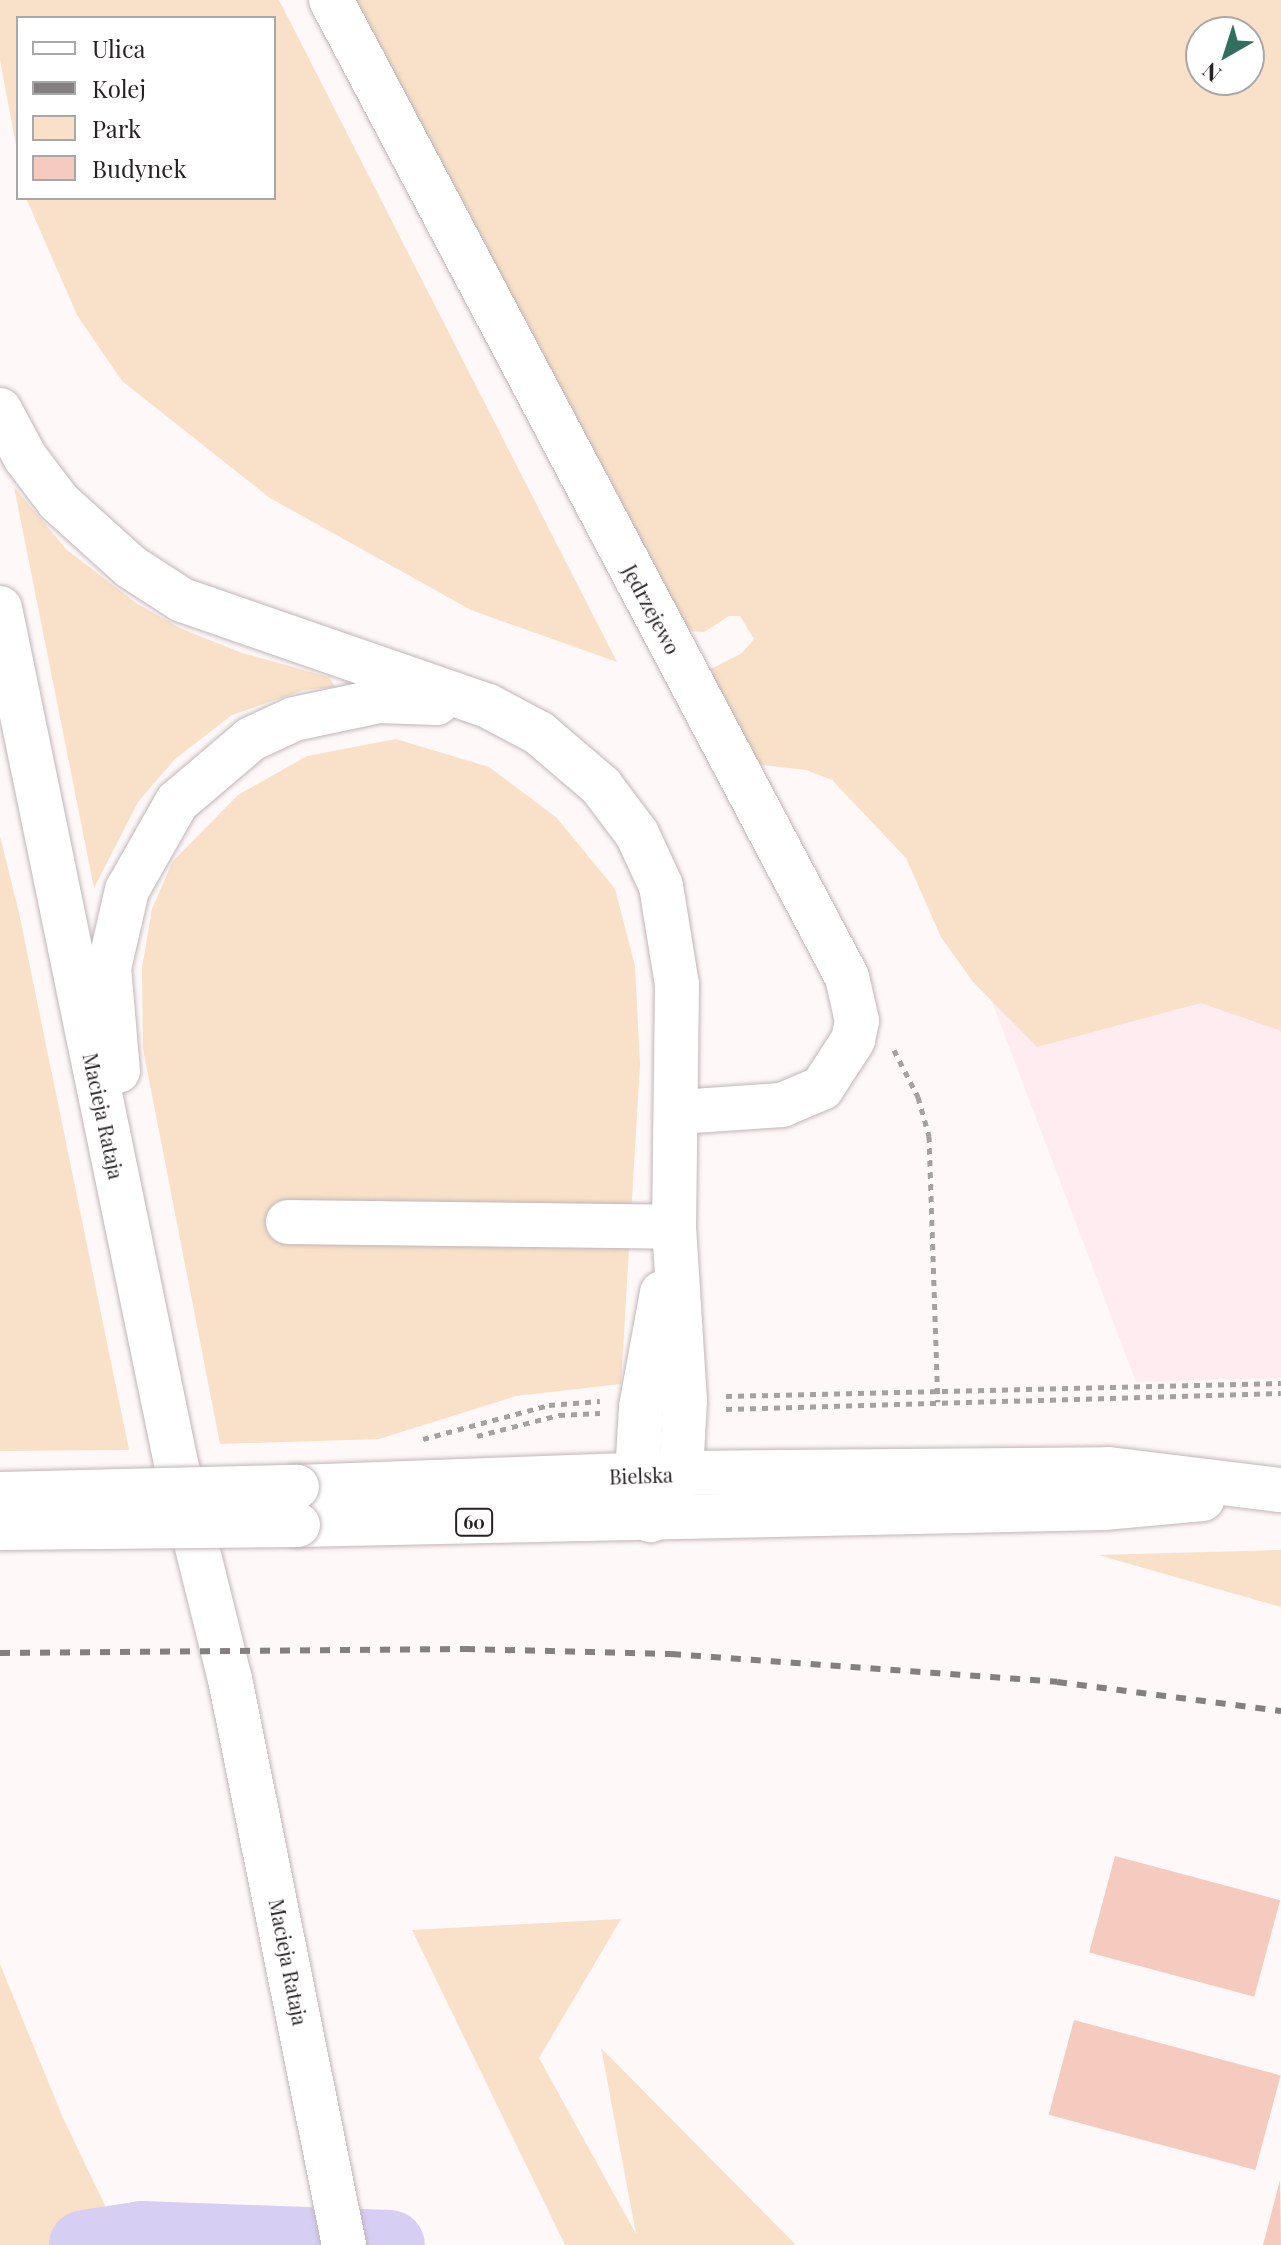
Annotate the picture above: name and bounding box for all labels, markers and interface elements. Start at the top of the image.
legend [16,16,276,200]
north arrow [1185,16,1265,96]
text: Ulica [92,32,146,64]
text: N [1196,56,1227,90]
text: Kolej [92,72,146,104]
text: Park [92,112,141,144]
text: Budynek [92,152,187,184]
street label: Jędrzejewo [618,560,686,658]
street label: Macieja Rataja [79,1051,129,1181]
street label: Bielska [609,1462,673,1488]
road number: 60 [454,1508,494,1536]
street label: Macieja Rataja [265,1897,313,2027]

